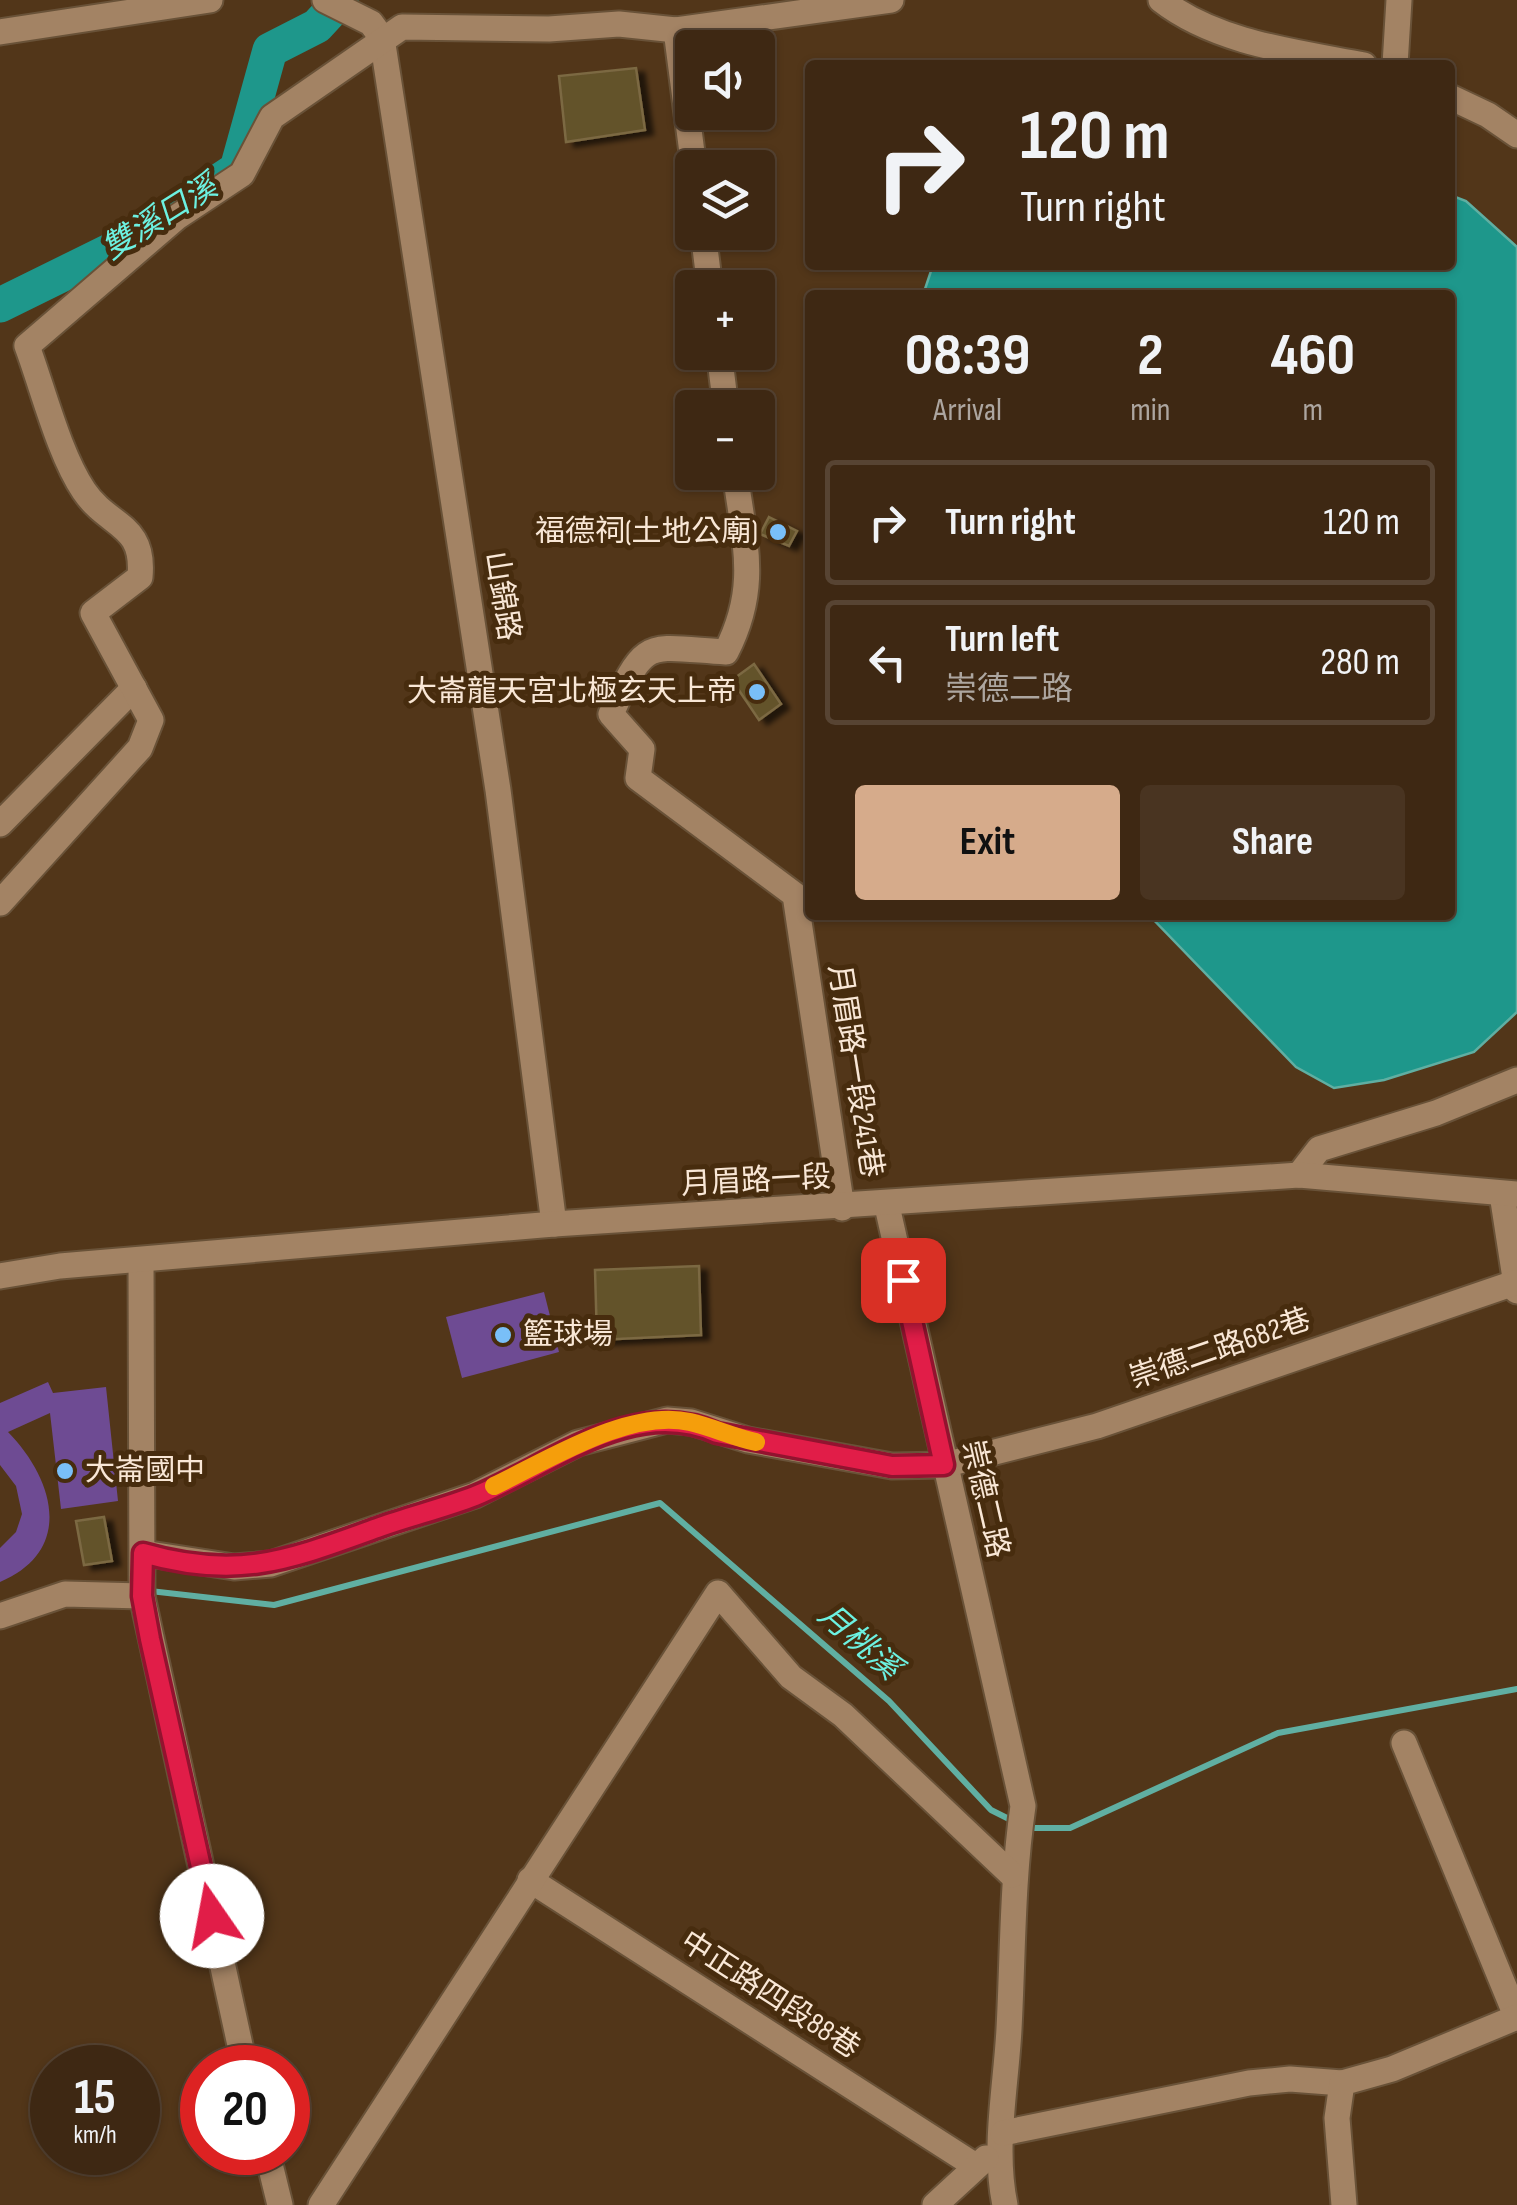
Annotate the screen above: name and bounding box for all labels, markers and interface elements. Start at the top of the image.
map controls [675,30,775,490]
button: sound [675,30,775,130]
text: 120 m [1020,95,1170,179]
icon: right [855,100,985,230]
button: layers [675,150,775,250]
water label: 雙溪口溪 [95,165,228,268]
text: Turn right [1020,180,1166,235]
button: + [675,270,775,370]
text: 08:39 [905,320,1030,392]
text: 2 [1137,320,1164,392]
text: 460 [1270,320,1355,392]
button: − [675,390,775,490]
text: Arrival [933,391,1002,430]
text: min [1130,391,1171,430]
text: m [1302,391,1323,430]
icon: right [860,495,915,550]
text: Turn right [945,500,1076,545]
text: 120 m [1323,500,1400,545]
place label: 福德祠(土地公廟) [535,514,758,550]
marker: 福德祠(土地公廟) [767,521,789,543]
street label: 山錦路 [477,549,527,643]
text: Turn left [945,617,1059,662]
icon: left [860,635,915,690]
text: 280 m [1320,640,1400,685]
text: 崇德二路 [945,670,1073,709]
place label: 大崙龍天宮北極玄天上帝 [407,674,737,710]
marker: 大崙龍天宮北極玄天上帝 [746,681,768,703]
button: Exit [855,785,1120,900]
button: Share [1140,785,1405,900]
street label: 月眉路一段241巷 [820,962,890,1180]
street label: 月眉路一段 [680,1159,832,1203]
pin [861,1238,946,1323]
icon: arrive [876,1253,931,1308]
street label: 崇德二路682巷 [1125,1301,1315,1397]
place label: 籃球場 [523,1317,613,1353]
marker: 籃球場 [492,1324,514,1346]
street label: 崇德二路 [954,1436,1016,1562]
place label: 大崙國中 [85,1453,205,1489]
marker: 大崙國中 [54,1460,76,1482]
water label: 月桃溪 [810,1596,911,1691]
position arrow [160,1864,264,1968]
street label: 中正路四段88巷 [674,1924,866,2066]
speed limit sign: 20 [180,2045,310,2175]
text: 15 [74,2068,116,2128]
text: km/h [73,2120,117,2151]

